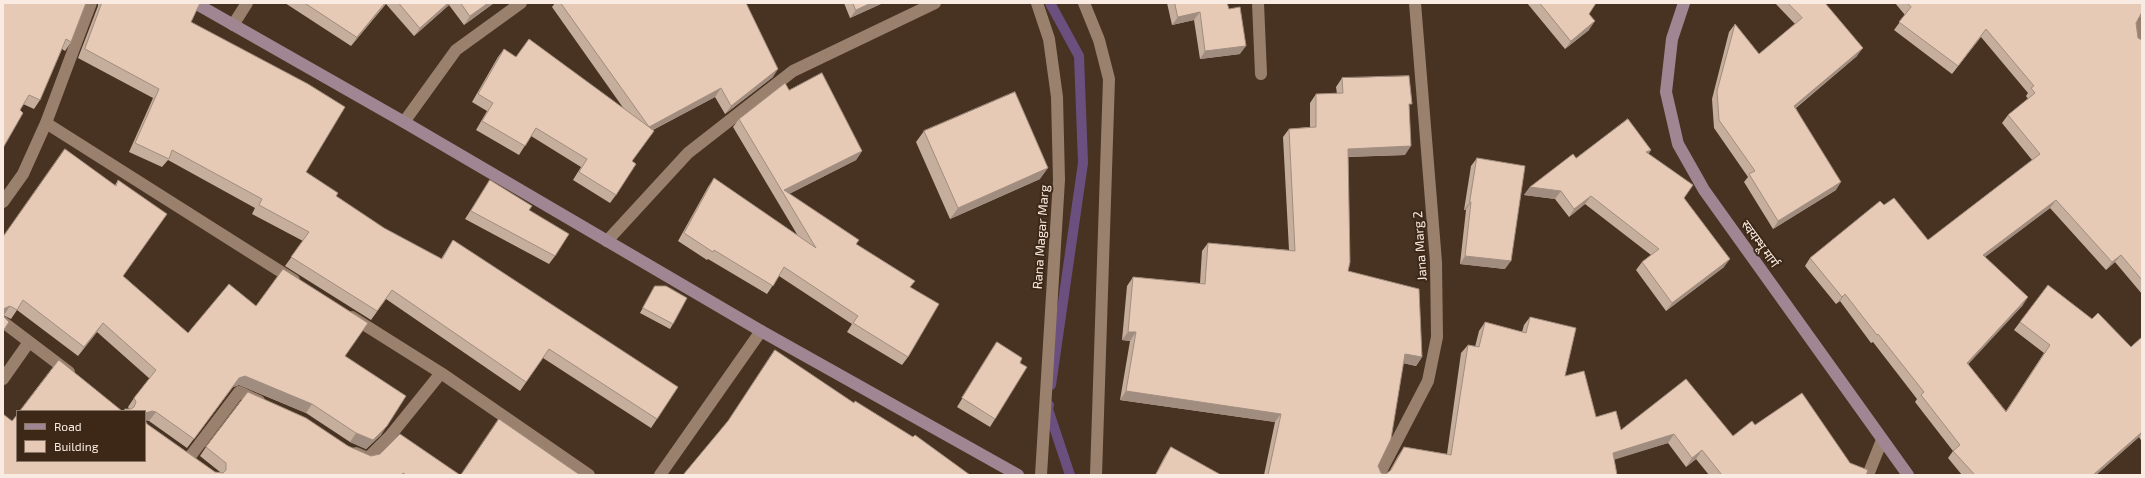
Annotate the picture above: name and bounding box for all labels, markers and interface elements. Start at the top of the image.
street label: Rana Magar Marg [1030,184,1052,290]
street label: Jana Marg 2 [1410,210,1430,282]
street label: स्वयम्भू मार्ग [1738,217,1782,271]
legend [16,410,146,462]
text: Road [54,419,82,433]
text: Building [54,439,98,453]

